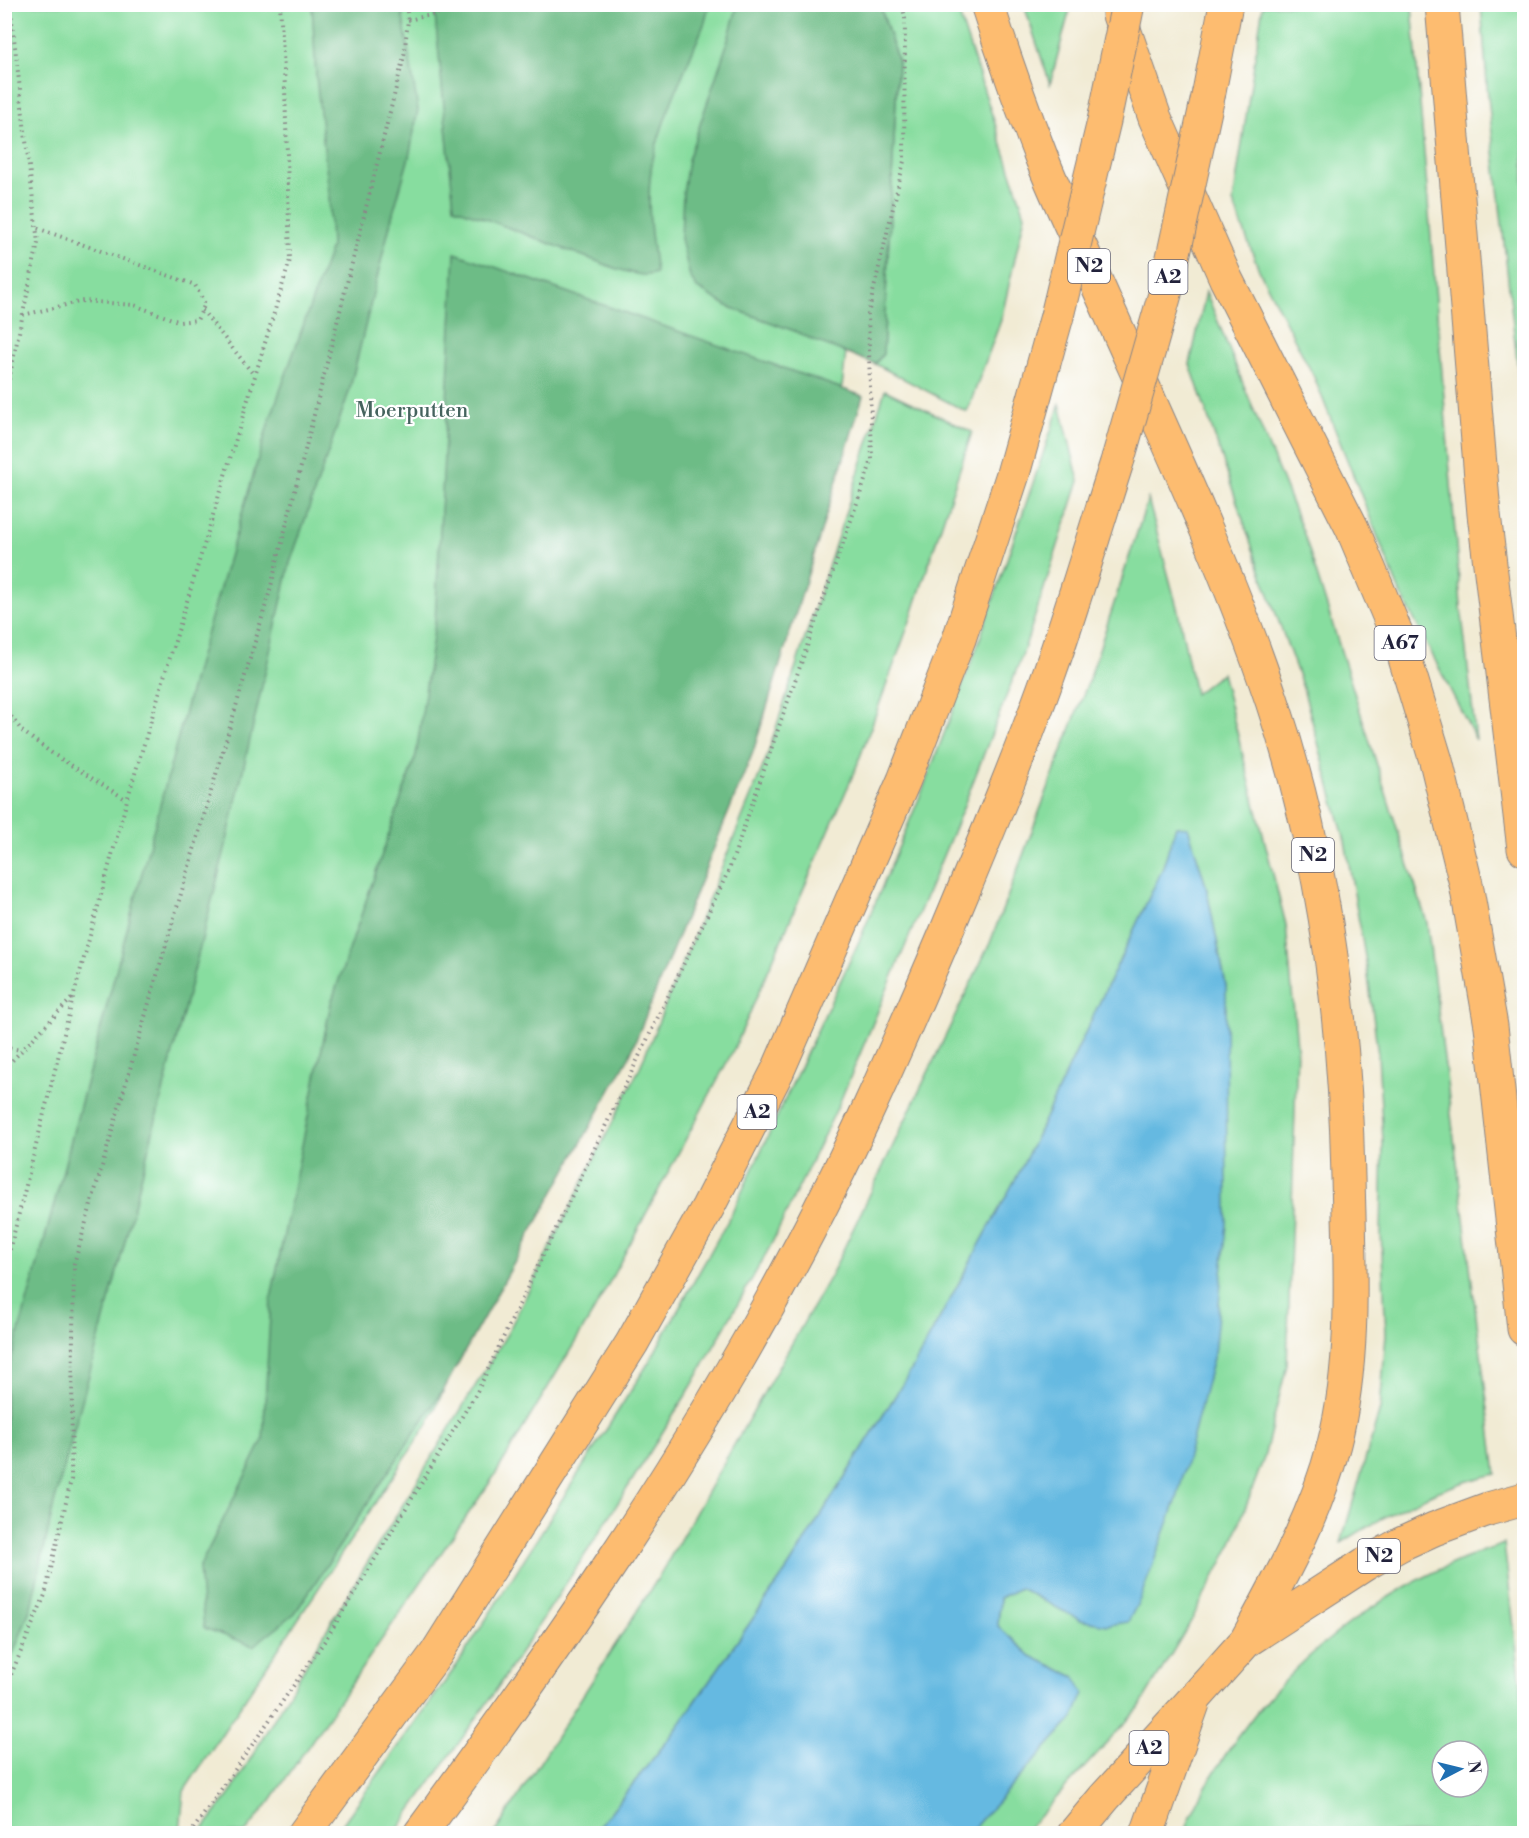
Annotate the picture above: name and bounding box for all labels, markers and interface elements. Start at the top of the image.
road number: N2 [1068,249,1110,283]
road number: A2 [1148,260,1188,294]
park label: Moerputten [356,398,469,424]
road number: A67 [1374,626,1426,660]
road number: N2 [1292,838,1334,872]
road number: A2 [738,1095,777,1129]
road number: N2 [1358,1539,1400,1573]
road number: A2 [1130,1731,1168,1765]
north arrow [1430,1739,1490,1799]
text: N [1463,1760,1485,1775]

